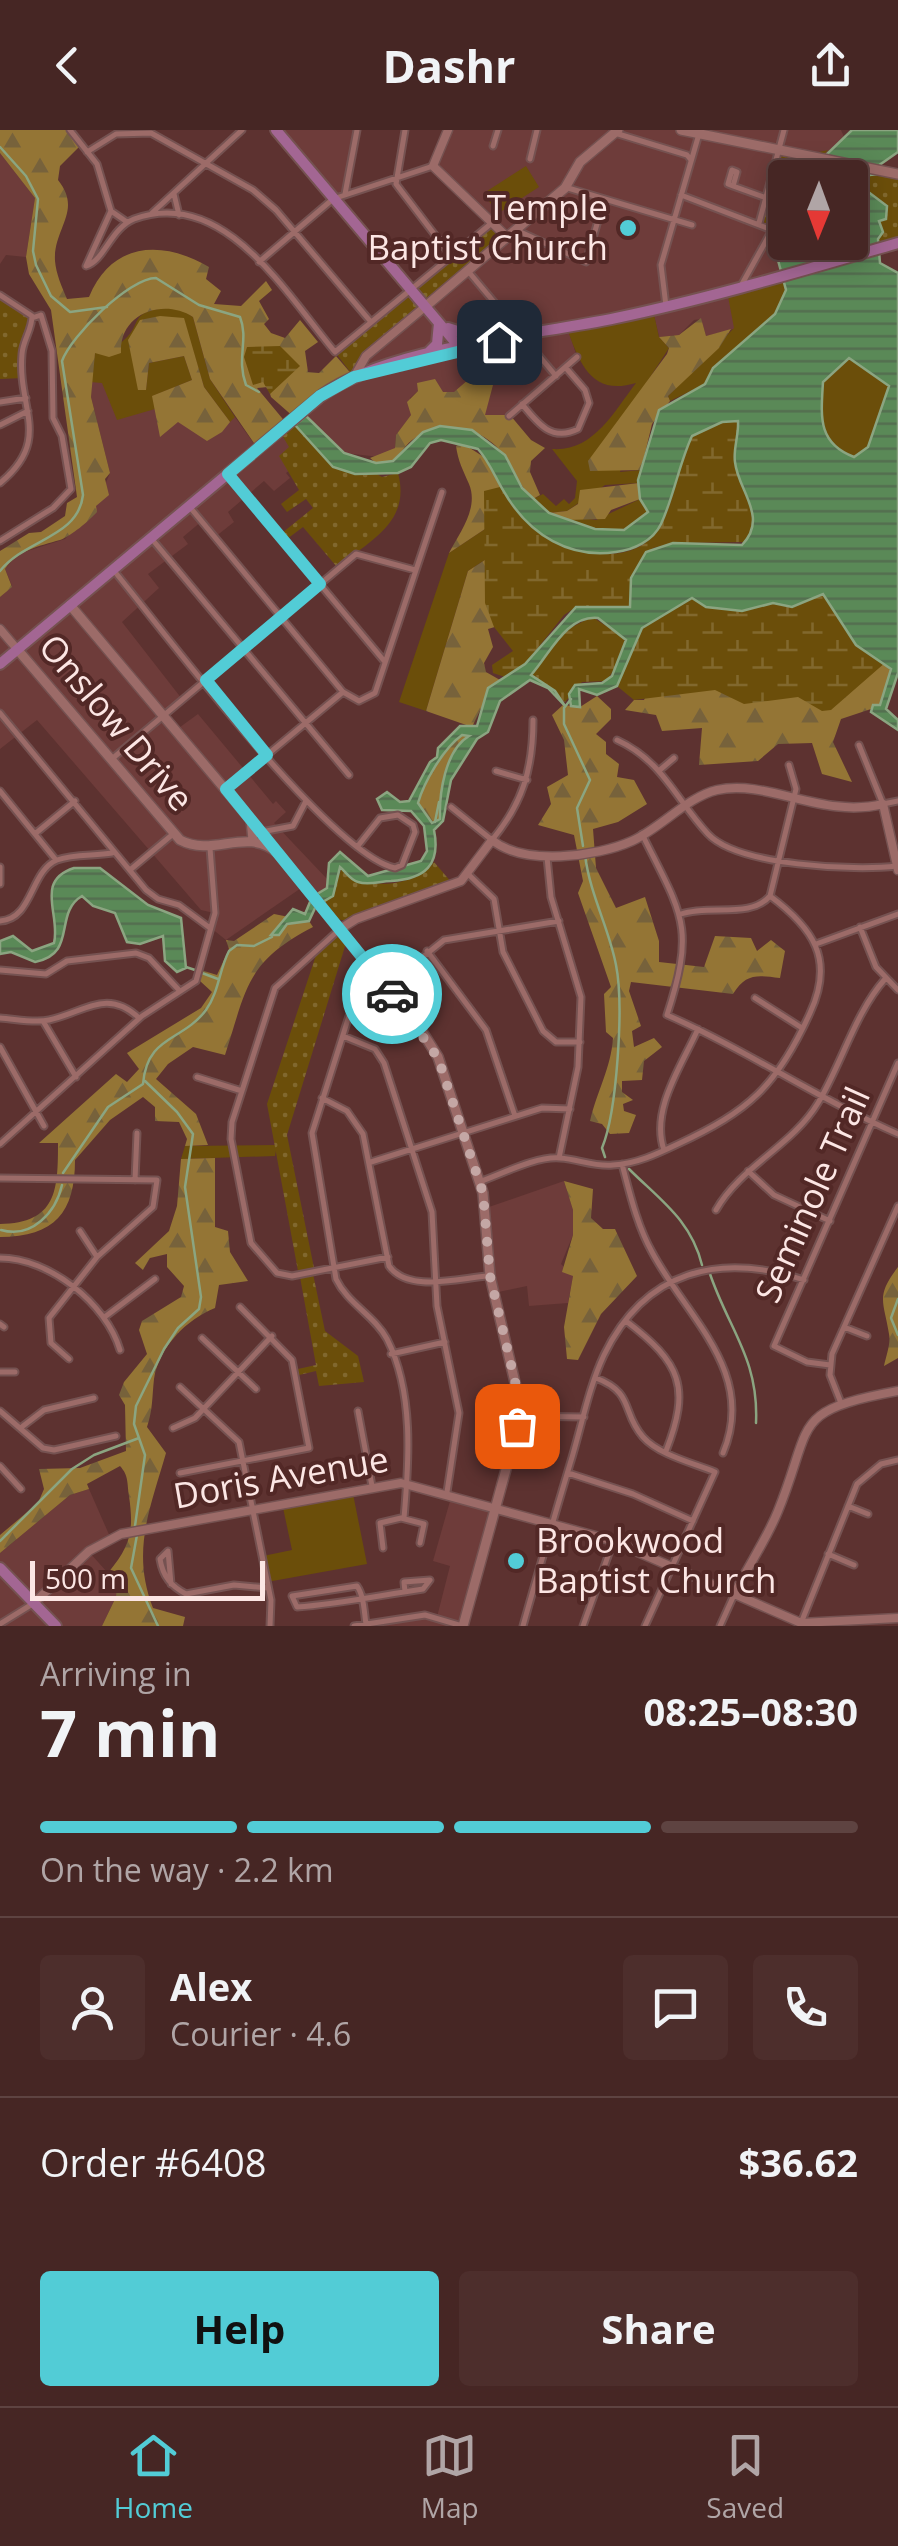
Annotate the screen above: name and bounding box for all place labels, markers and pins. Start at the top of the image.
place label: Temple Baptist Church [367,183,608,270]
marker: Temple Baptist Church [617,217,639,239]
pin [457,300,542,385]
pin [475,1384,560,1469]
place label: Brookwood Baptist Church [536,1516,777,1603]
marker: Brookwood Baptist Church [505,1550,527,1572]

